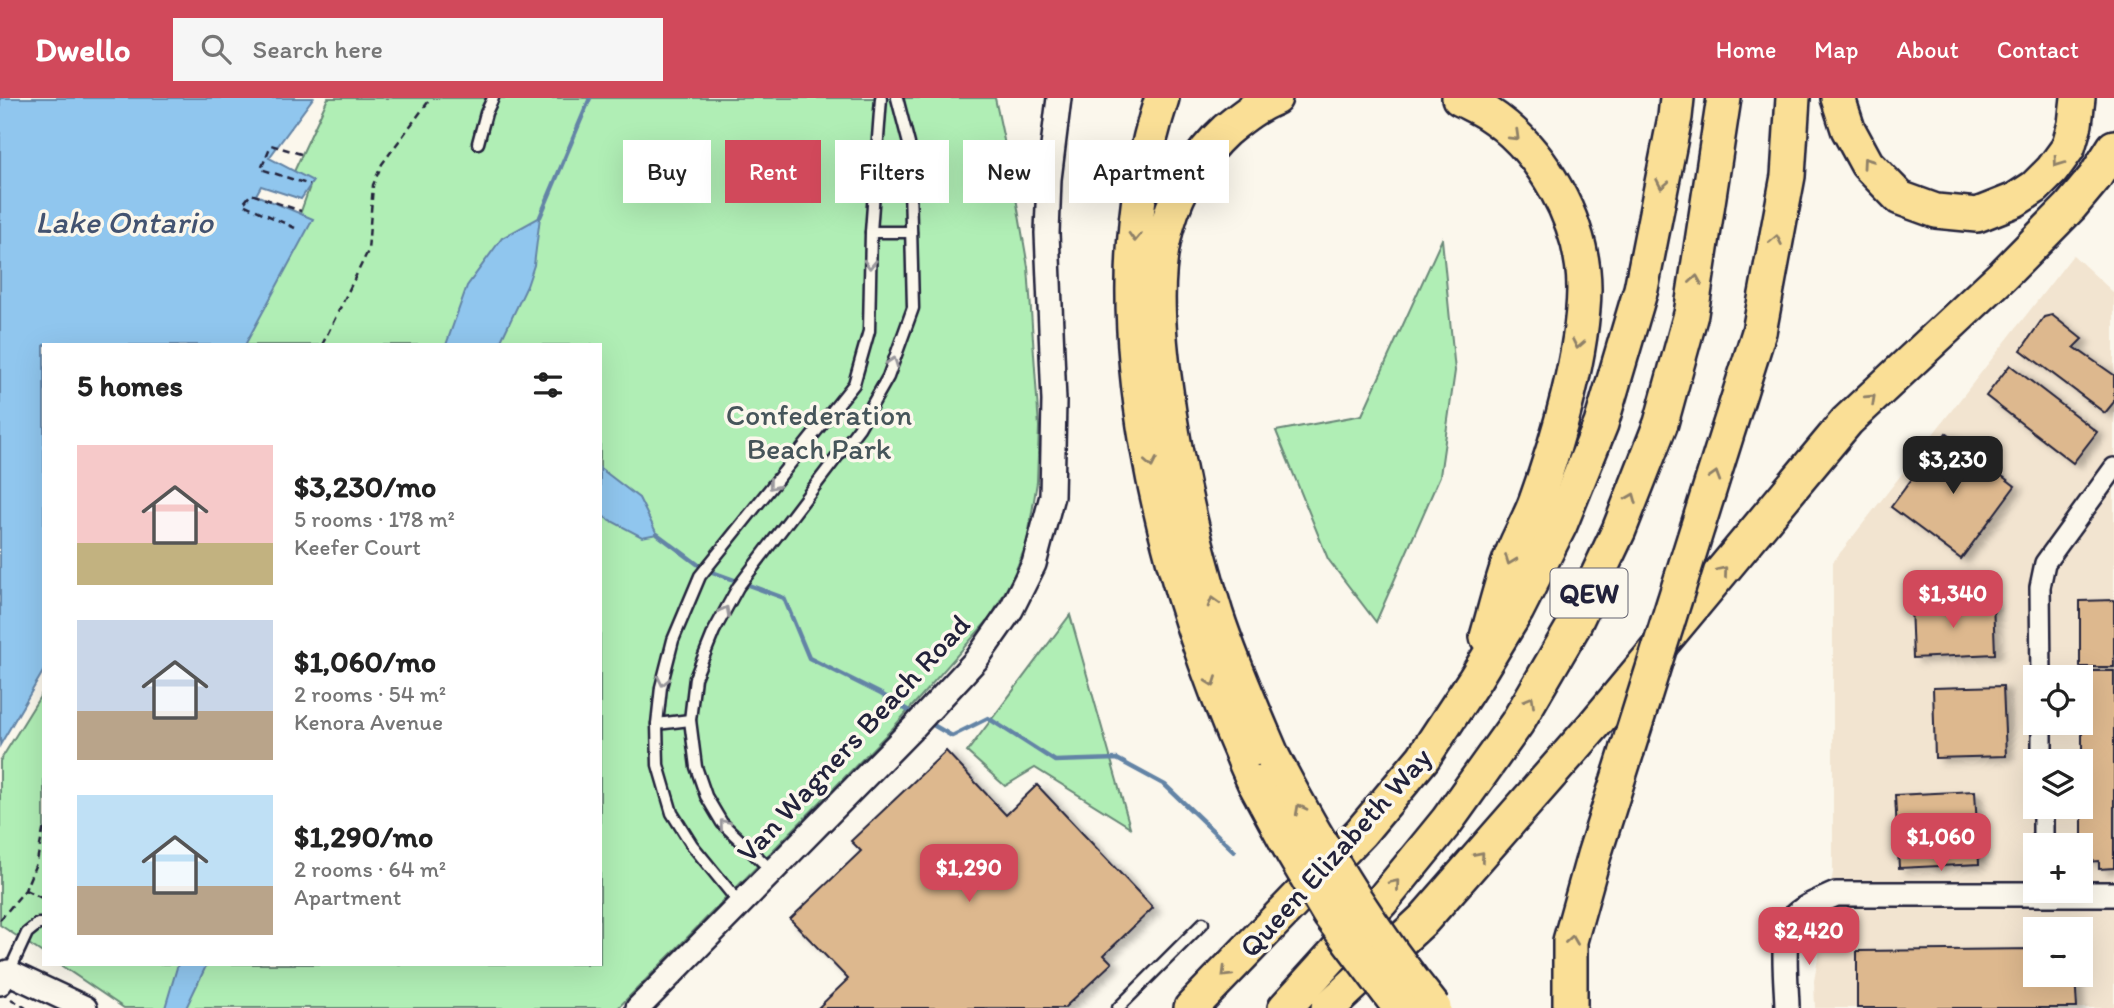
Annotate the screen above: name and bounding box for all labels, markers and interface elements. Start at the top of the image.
search box [173,18,663,81]
text: Dwello [35,30,131,69]
icon: search [197,30,235,68]
text: Search here [253,33,383,65]
text: Home [1716,35,1776,64]
text: Map [1814,35,1858,64]
text: About [1896,35,1959,64]
text: Contact [1997,35,2079,64]
one-way arrow [1506,128,1519,141]
chip: Buy [623,140,711,203]
chip: Rent [725,140,821,203]
chip: Filters [835,140,949,203]
chip: New [963,140,1055,203]
chip: Apartment [1069,140,1229,203]
one-way arrow [2054,154,2066,167]
one-way arrow [1863,157,1876,170]
one-way arrow [1655,178,1670,190]
water label: Lake Ontario [35,203,215,241]
one-way arrow [1128,231,1143,242]
one-way arrow [1768,234,1783,246]
one-way arrow [863,259,878,270]
one-way arrow [1688,274,1703,286]
one-way arrow [1571,338,1586,350]
one-way arrow [885,357,899,369]
icon: filters [529,366,567,404]
text: 5 homes [77,367,183,404]
one-way arrow [1863,394,1876,407]
park label: Confederation Beach Park [726,396,912,467]
pin: $3,230 [1896,436,2010,496]
text: $3,230 [1919,445,1987,473]
one-way arrow [1143,457,1158,469]
text: $3,230/mo [294,468,436,505]
one-way arrow [1706,470,1721,482]
icon: home [133,473,217,557]
one-way arrow [768,478,781,490]
one-way arrow [1623,492,1637,504]
text: 5 rooms · 178 m² [294,505,455,533]
text: Keefer Court [294,533,421,561]
one-way arrow [1505,554,1519,566]
one-way arrow [1715,566,1727,579]
road number: QEW [1550,568,1628,618]
pin: $1,340 [1896,570,2010,630]
text: $1,340 [1919,579,1987,607]
one-way arrow [1207,596,1221,608]
one-way arrow [717,605,730,618]
street label: Van Wagners Beach Road [728,606,978,870]
text: $1,060/mo [294,643,436,680]
icon: home [133,648,217,732]
map controls [2023,665,2093,987]
button: locate [2023,665,2093,735]
one-way arrow [657,675,671,687]
one-way arrow [1204,675,1218,687]
text: 2 rooms · 54 m² [294,680,446,708]
one-way arrow [1522,695,1535,708]
text: Kenora Avenue [294,708,443,736]
street label: Queen Elizabeth Way [1231,739,1439,965]
button: layers [2023,749,2093,819]
one-way arrow [1295,804,1309,816]
pin: $1,060 [1884,814,1998,873]
text: $1,290/mo [294,818,433,855]
one-way arrow [720,819,732,832]
text: $1,060 [1907,822,1975,850]
icon: home [133,823,217,907]
button: + [2023,833,2093,903]
pin: $1,290 [912,844,1026,904]
one-way arrow [1472,851,1484,864]
text: $1,290 [936,853,1002,881]
text: 2 rooms · 64 m² [294,855,446,883]
one-way arrow [1387,879,1400,892]
text: Apartment [294,883,401,911]
pin: $2,420 [1752,908,1866,967]
text: $2,420 [1774,916,1844,944]
button: − [2023,917,2093,987]
one-way arrow [1564,934,1579,946]
one-way arrow [1221,965,1234,978]

